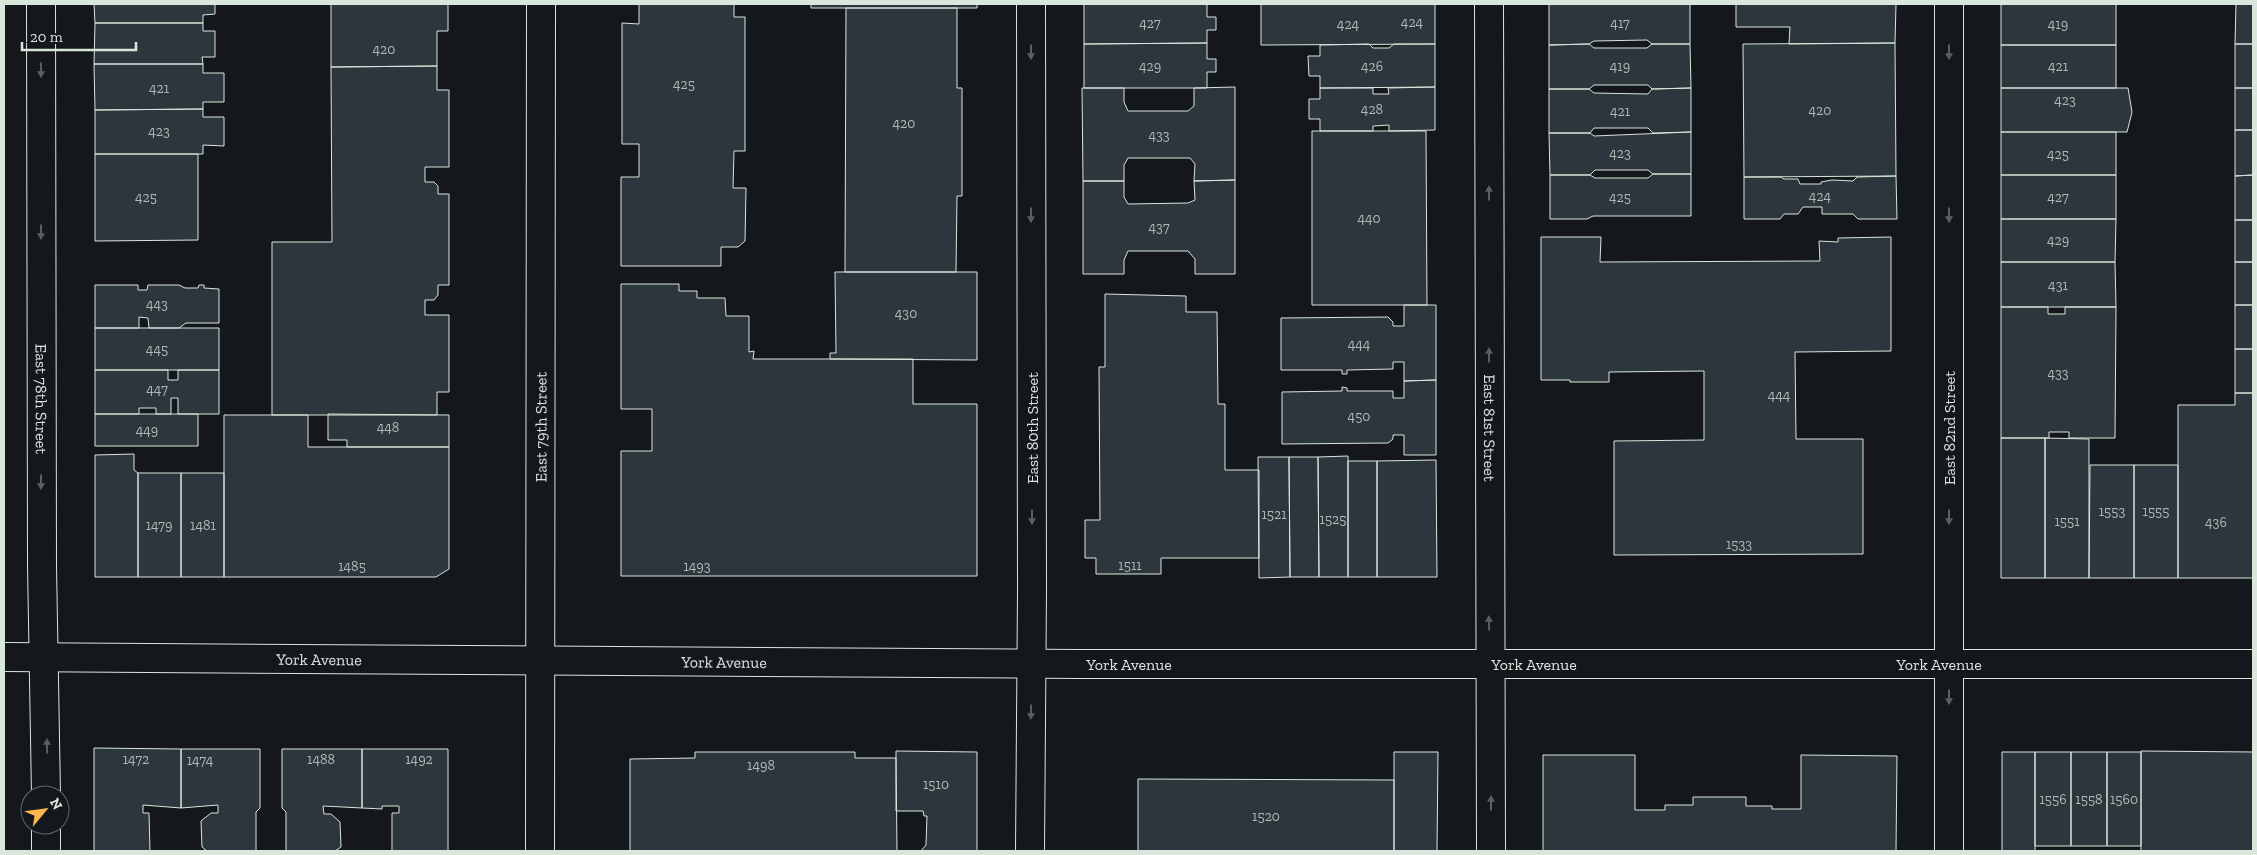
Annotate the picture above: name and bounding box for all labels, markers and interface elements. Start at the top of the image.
house number: 424 [1401,14,1424,31]
house number: 427 [1139,15,1161,32]
house number: 417 [1610,15,1630,32]
house number: 424 [1337,16,1360,33]
house number: 419 [2048,16,2068,33]
scale bar [22,20,136,52]
text: 20 m [30,28,63,46]
house number: 420 [373,41,395,58]
one-way arrow [1027,45,1035,61]
one-way arrow [1945,45,1953,61]
house number: 429 [1139,58,1161,75]
house number: 426 [1361,58,1383,75]
house number: 419 [1610,58,1630,75]
house number: 421 [2048,58,2069,75]
one-way arrow [37,62,45,78]
house number: 425 [673,76,695,93]
house number: 421 [149,80,170,97]
house number: 423 [2054,92,2076,109]
house number: 428 [1361,101,1383,118]
house number: 420 [1809,102,1831,119]
house number: 421 [1610,103,1631,120]
house number: 420 [893,115,915,132]
house number: 423 [148,123,170,140]
house number: 433 [1148,127,1170,144]
house number: 423 [1609,145,1631,162]
house number: 425 [2047,146,2069,163]
one-way arrow [1485,184,1493,200]
house number: 424 [1809,188,1832,205]
house number: 425 [135,189,157,206]
house number: 425 [1609,189,1631,206]
house number: 427 [2047,189,2069,206]
one-way arrow [1027,207,1035,223]
one-way arrow [1945,207,1953,223]
house number: 440 [1357,210,1381,227]
house number: 437 [1149,219,1170,236]
one-way arrow [37,225,45,241]
house number: 429 [2047,232,2069,249]
house number: 431 [2048,277,2068,294]
house number: 443 [146,296,168,313]
house number: 430 [895,305,917,322]
house number: 444 [1348,336,1371,353]
house number: 445 [146,341,168,358]
street label: East 78th Street [32,344,51,454]
one-way arrow [1485,347,1493,363]
house number: 433 [2047,365,2069,382]
street label: East 82nd Street [1940,371,1959,485]
street label: East 79th Street [531,372,550,482]
street label: East 80th Street [1023,372,1042,484]
street label: East 81st Street [1480,374,1500,482]
house number: 447 [146,381,168,398]
house number: 444 [1768,387,1791,404]
house number: 450 [1348,408,1370,425]
house number: 448 [377,419,399,436]
house number: 449 [136,422,158,439]
one-way arrow [37,475,45,491]
house number: 1553 [2099,503,2125,520]
house number: 1555 [2143,503,2169,520]
house number: 1521 [1261,506,1287,523]
one-way arrow [1028,510,1036,526]
one-way arrow [1945,510,1953,526]
house number: 1525 [1320,511,1346,528]
house number: 1551 [2054,513,2080,530]
house number: 436 [2205,514,2227,531]
house number: 1479 [146,517,172,534]
house number: 1481 [190,517,217,534]
house number: 1533 [1726,536,1752,553]
house number: 1511 [1118,557,1142,574]
house number: 1485 [338,558,366,575]
house number: 1493 [683,558,711,575]
one-way arrow [1485,614,1493,630]
street label: York Avenue [275,649,362,669]
street label: York Avenue [680,652,767,671]
street label: York Avenue [1085,655,1172,674]
street label: York Avenue [1490,655,1577,674]
street label: York Avenue [1895,655,1982,674]
one-way arrow [1945,690,1953,706]
one-way arrow [1027,704,1035,720]
one-way arrow [43,738,51,754]
house number: 1472 [123,751,149,768]
house number: 1488 [307,751,335,768]
house number: 1492 [405,751,433,768]
house number: 1474 [187,752,214,769]
house number: 1498 [747,757,775,774]
house number: 1510 [923,776,949,793]
north arrow [20,785,70,835]
house number: 1556 [2039,791,2067,808]
house number: 1558 [2075,791,2103,808]
house number: 1560 [2110,791,2138,808]
one-way arrow [1487,794,1495,810]
text: N [46,795,66,813]
house number: 1520 [1252,808,1280,825]

